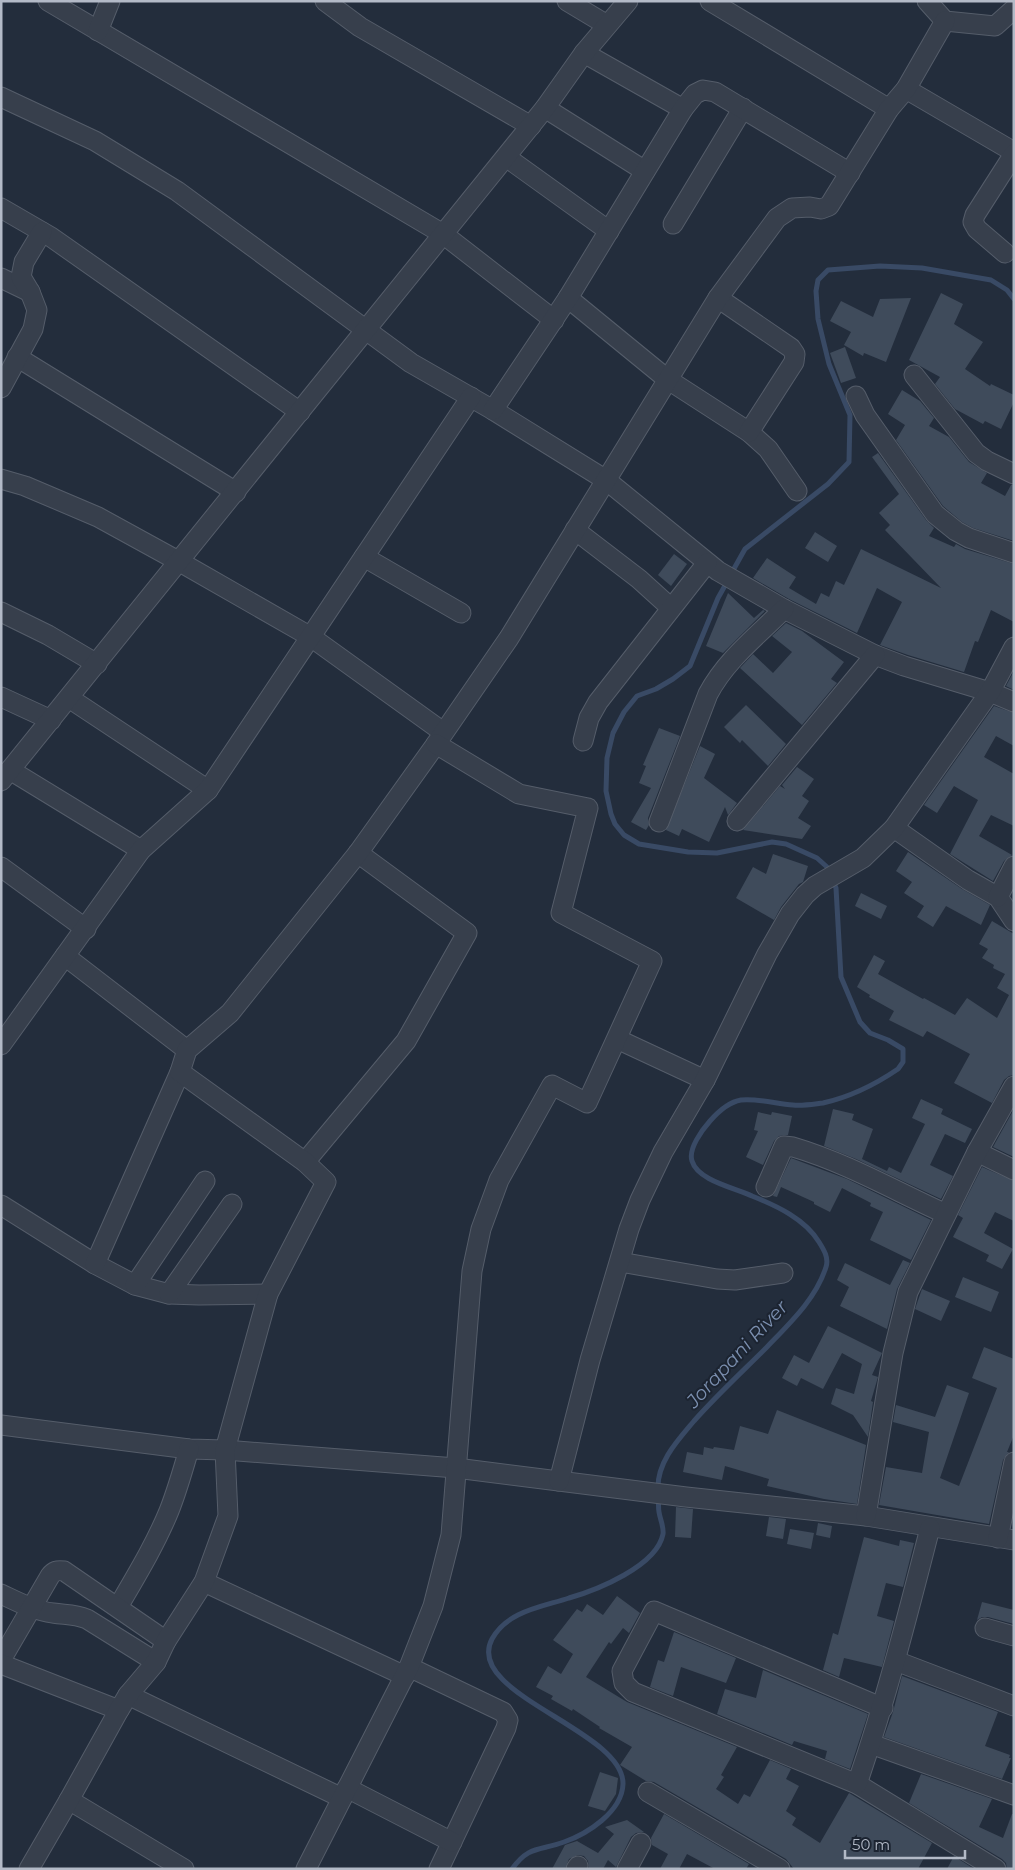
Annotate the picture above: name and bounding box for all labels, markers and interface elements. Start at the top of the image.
water label: Jorapani River [681,1295,793,1413]
scale bar [845,1828,965,1860]
text: 50 m [852,1835,890,1854]

